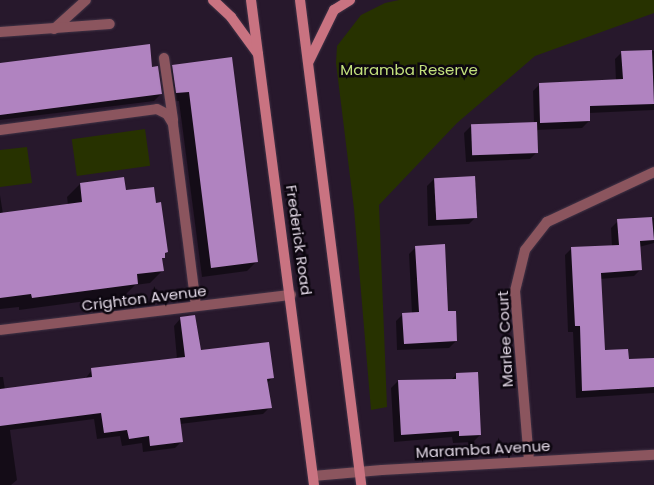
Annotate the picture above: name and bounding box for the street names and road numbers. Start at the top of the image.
street label: Frederick Road [282,184,316,296]
street label: Crighton Avenue [81,281,207,315]
street label: Marlee Court [493,290,517,388]
street label: Maramba Avenue [415,436,551,462]

